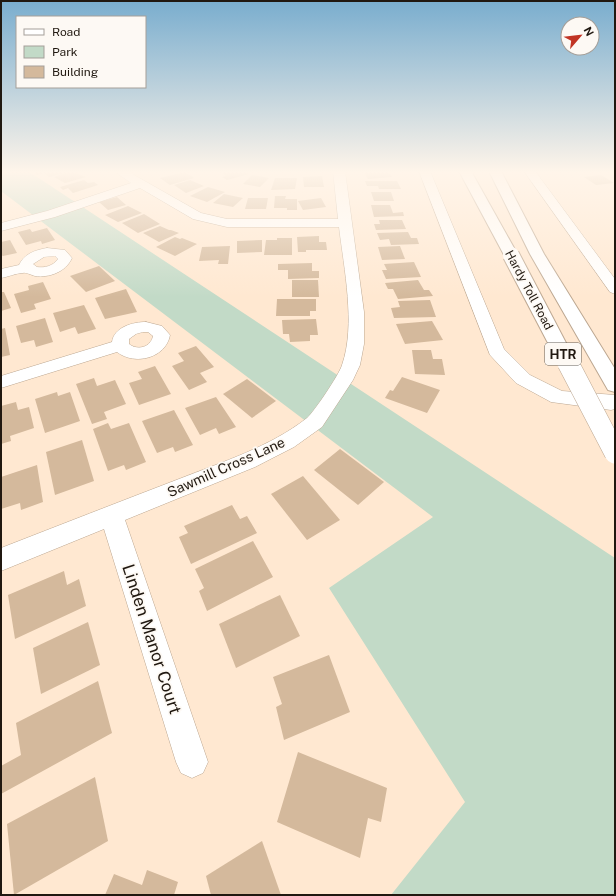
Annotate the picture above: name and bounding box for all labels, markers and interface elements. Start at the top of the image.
legend [16,16,146,88]
north arrow [560,16,600,56]
text: Road [52,25,80,39]
text: N [582,25,596,38]
text: Park [52,45,78,59]
text: Building [52,65,98,79]
street label: Hardy Toll Road [502,248,556,332]
road number: HTR [545,343,581,365]
street label: Sawmill Cross Lane [165,434,287,500]
street label: Linden Manor Court [118,561,186,717]

